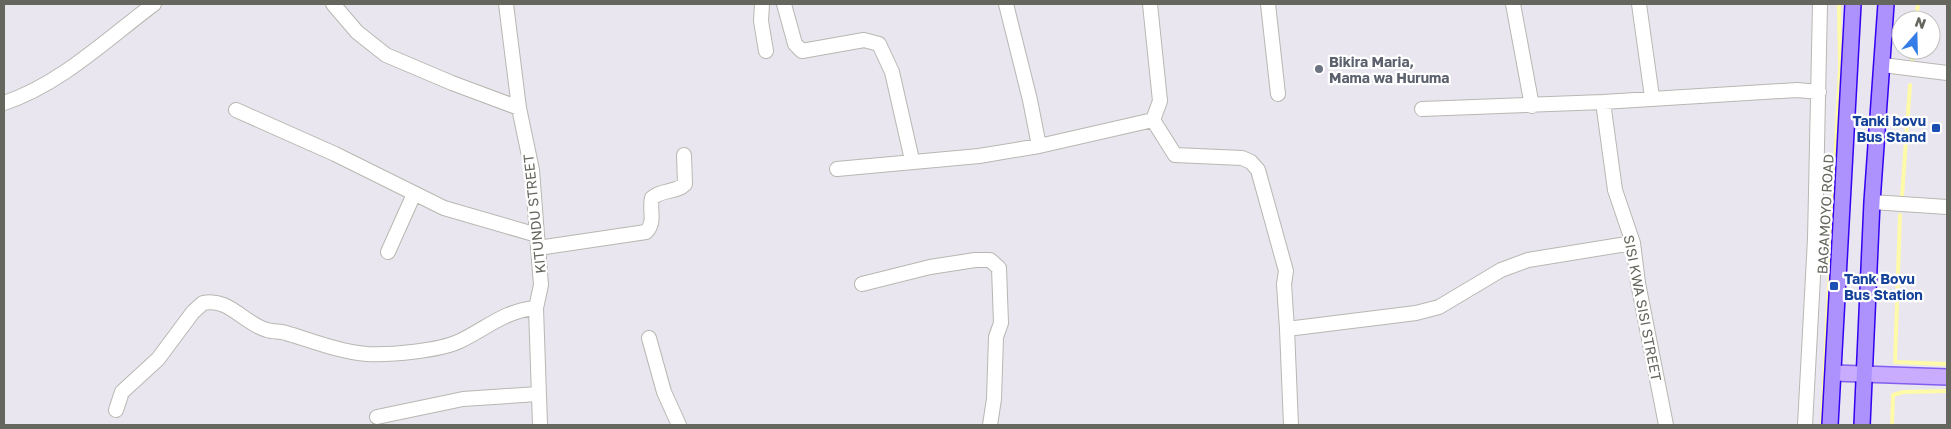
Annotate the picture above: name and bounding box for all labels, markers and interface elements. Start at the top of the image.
north arrow [1891,10,1941,60]
text: N [1913,13,1929,32]
place label: Bikira Maria, Mama wa Huruma [1329,53,1449,86]
marker: Bikira Maria, Mama wa Huruma [1313,63,1325,75]
place label: Tanki bovu Bus Stand [1853,112,1926,145]
marker: Tanki bovu Bus Stand [1930,122,1942,134]
street label: KITUNDU STREET [519,153,549,275]
street label: BAGAMOYO ROAD [1813,153,1837,275]
street label: SISI KWA SISI STREET [1620,233,1666,383]
place label: Tank Bovu Bus Station [1844,270,1923,303]
marker: Tank Bovu Bus Station [1828,280,1840,292]

